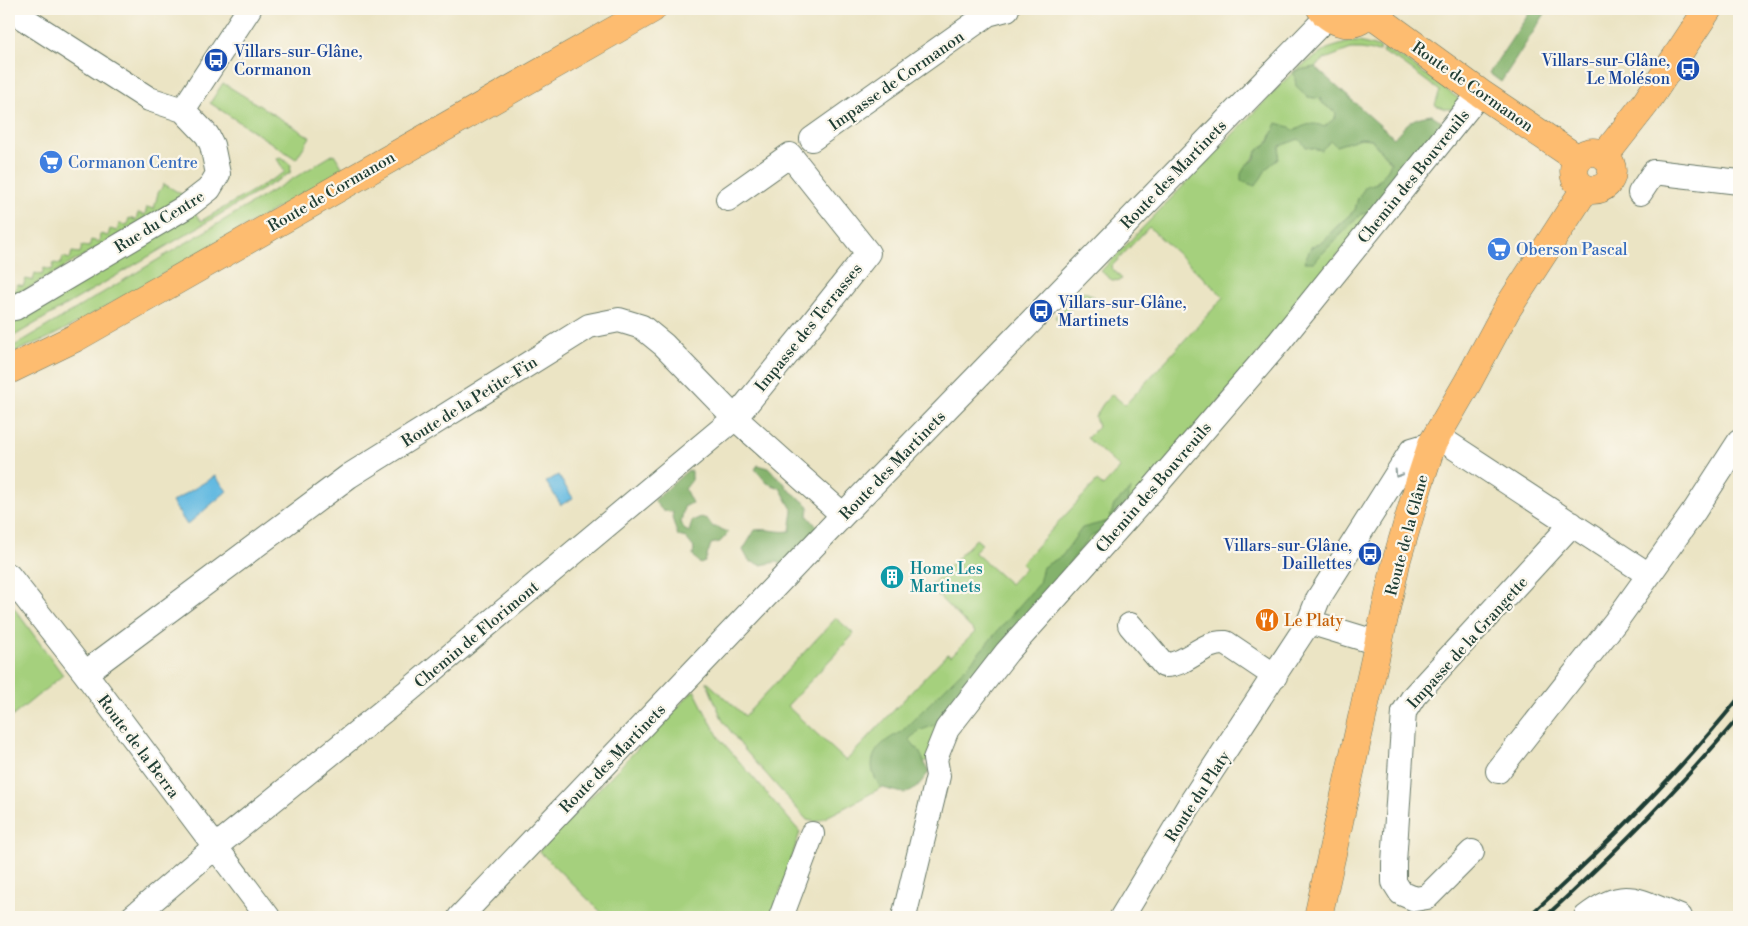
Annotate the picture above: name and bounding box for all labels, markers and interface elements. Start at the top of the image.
street label: Impasse de Cormanon [825,26,968,135]
street label: Route de Cormanon [1408,37,1537,137]
place label: Villars-sur-Glâne, Cormanon [233,42,363,80]
bus stop icon: Villars-sur-Glâne, Cormanon [203,47,229,73]
place label: Villars-sur-Glâne, Le Moléson [1541,51,1670,89]
bus stop icon: Villars-sur-Glâne, Le Moléson [1675,56,1701,82]
street label: Chemin des Bouvreuils [1354,106,1474,248]
street label: Route des Martinets [1116,116,1231,234]
street label: Route de Cormanon [264,147,399,236]
supermarket icon: Cormanon Centre [38,149,64,175]
place label: Cormanon Centre [68,153,198,173]
street label: Rue du Centre [111,186,208,257]
supermarket icon: Oberson Pascal [1486,236,1512,262]
place label: Oberson Pascal [1516,240,1628,260]
street label: Impasse des Terrasses [751,259,867,396]
place label: Villars-sur-Glâne, Martinets [1057,293,1187,331]
bus stop icon: Villars-sur-Glâne, Martinets [1028,298,1054,324]
street label: Route de la Petite-Fin [398,352,542,452]
street label: Route des Martinets [835,407,950,525]
street label: Chemin des Bouvreuils [1092,418,1216,557]
one-way arrow [1394,468,1404,477]
street label: Route de la Glâne [1381,472,1433,598]
place label: Villars-sur-Glâne, Daillettes [1223,536,1352,574]
bus stop icon: Villars-sur-Glâne, Daillettes [1357,541,1383,567]
place label: Home Les Martinets [910,559,983,597]
building icon: Home Les Martinets [879,564,905,590]
street label: Impasse de la Grangette [1403,572,1532,713]
street label: Chemin de Florimont [410,577,543,693]
restaurant icon: Le Platy [1254,607,1280,633]
place label: Le Platy [1284,611,1343,631]
street label: Route de la Berra [93,691,184,803]
street label: Route des Martinets [555,700,670,818]
street label: Route du Platy [1161,747,1235,846]

